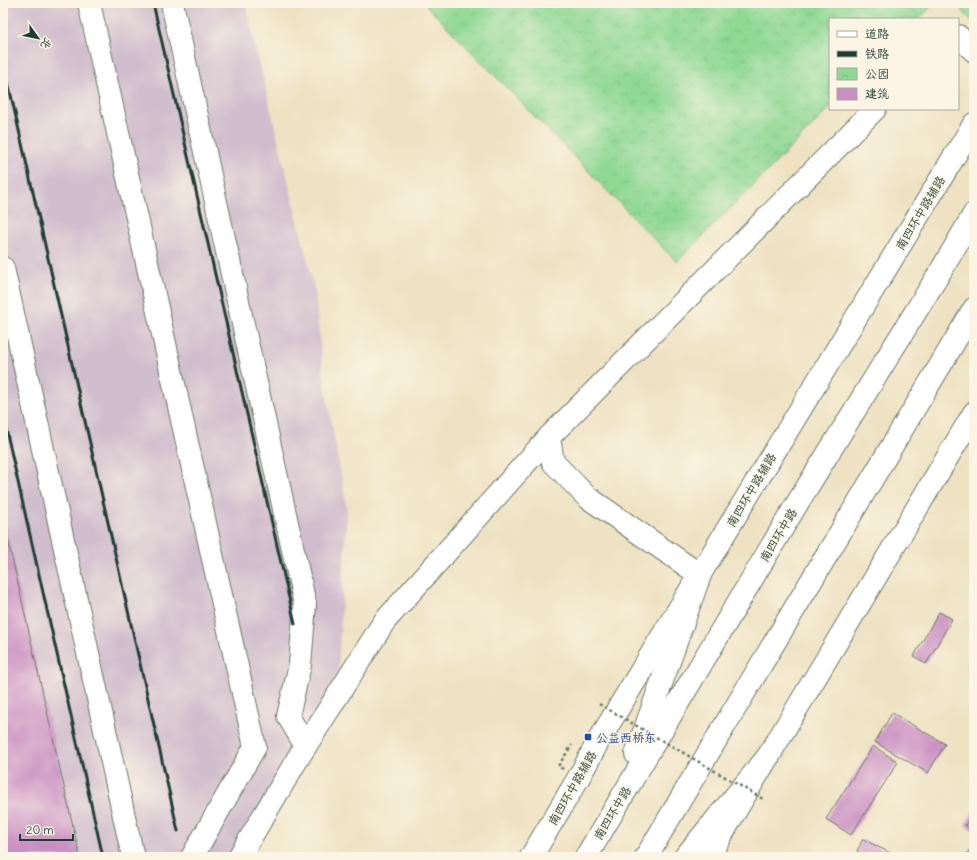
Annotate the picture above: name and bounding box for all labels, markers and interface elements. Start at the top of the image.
north arrow [18,18,58,58]
legend [829,18,959,110]
text: 道路 [865,26,889,41]
text: 北 [38,35,55,52]
text: 铁路 [865,46,889,61]
text: 公园 [865,66,889,81]
text: 建筑 [865,86,889,101]
street label: 南四环中路辅路 [892,173,948,253]
street label: 南四环中路辅路 [723,450,779,530]
street label: 南四环中路 [756,505,800,565]
place label: 公益西桥东 [596,730,656,745]
marker: 公益西桥东 [583,732,593,742]
street label: 南四环中路辅路 [545,748,599,828]
street label: 南四环中路 [590,783,634,843]
scale bar [20,816,73,842]
text: 20 m [26,822,54,837]

